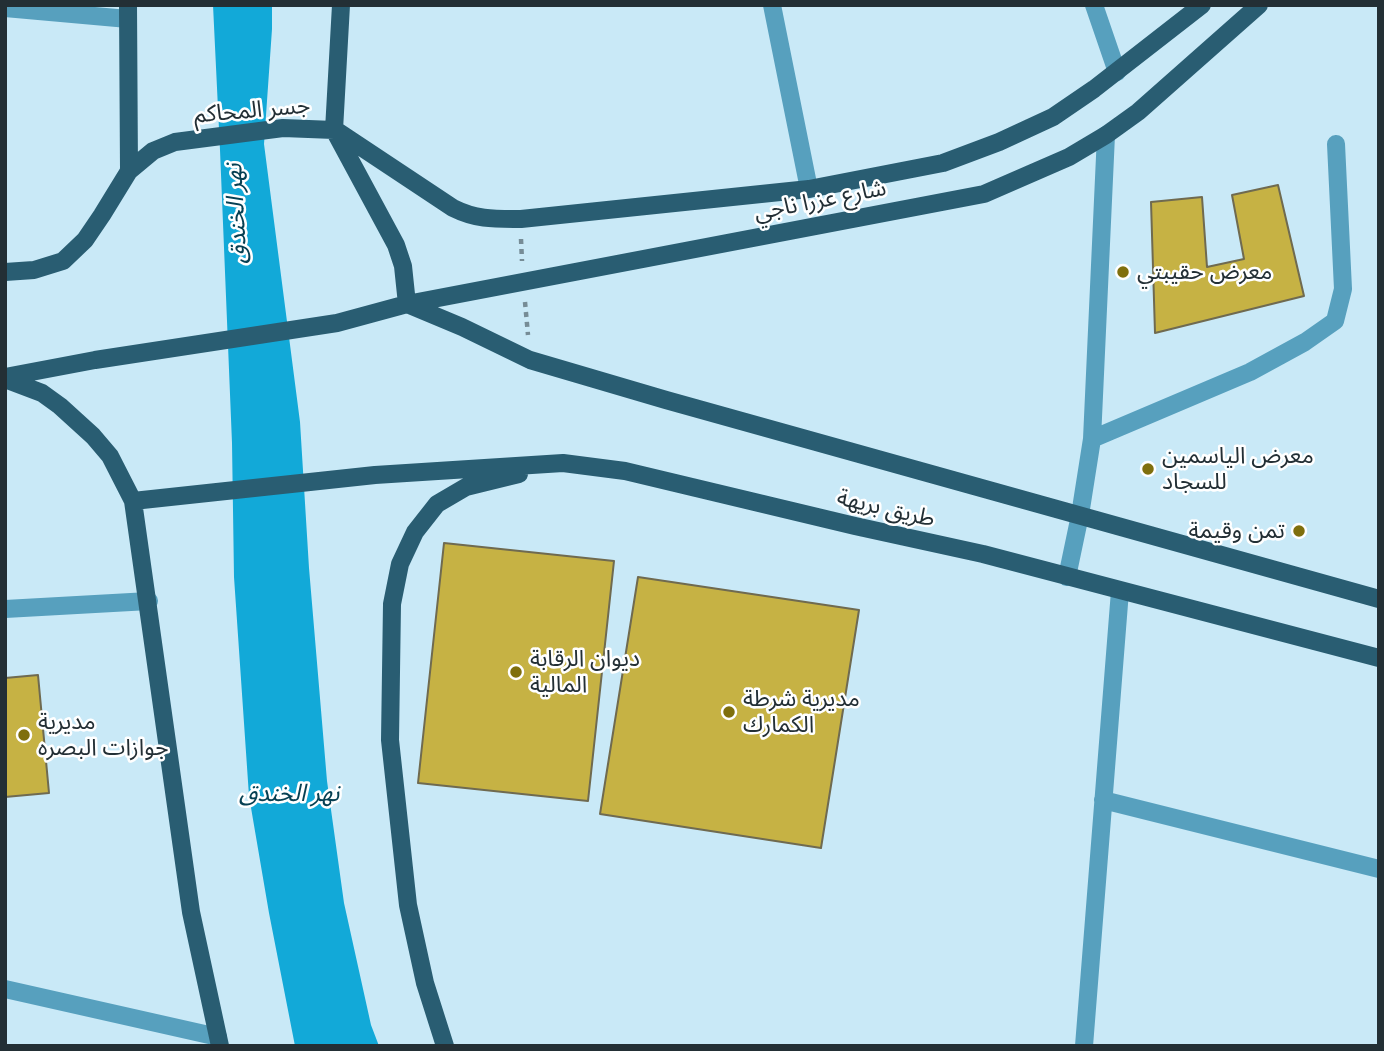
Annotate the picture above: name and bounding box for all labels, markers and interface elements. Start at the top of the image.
street label: جسر المحاكم [193,91,311,129]
water label: نهر الخندق [219,163,253,265]
street label: شارع عزرا ناجي [752,174,888,226]
place label: معرض حقيبتي [1137,258,1272,286]
marker: معرض حقيبتي [1115,264,1131,280]
place label: معرض الياسمين للسجاد [1162,442,1314,496]
marker: معرض الياسمين للسجاد [1140,461,1156,477]
street label: طريق بريهة [834,483,938,533]
place label: تمن وقيمة [1189,517,1285,545]
marker: تمن وقيمة [1291,523,1307,539]
place label: ديوان الرقابة المالية [530,645,640,699]
marker: ديوان الرقابة المالية [508,664,524,680]
place label: مديرية شرطة الكمارك [743,685,860,739]
marker: مديرية شرطة الكمارك [721,704,737,720]
place label: مديرية جوازات البصره [38,708,169,762]
marker: مديرية جوازات البصره [16,727,32,743]
water label: نهر الخندق [239,779,339,807]

